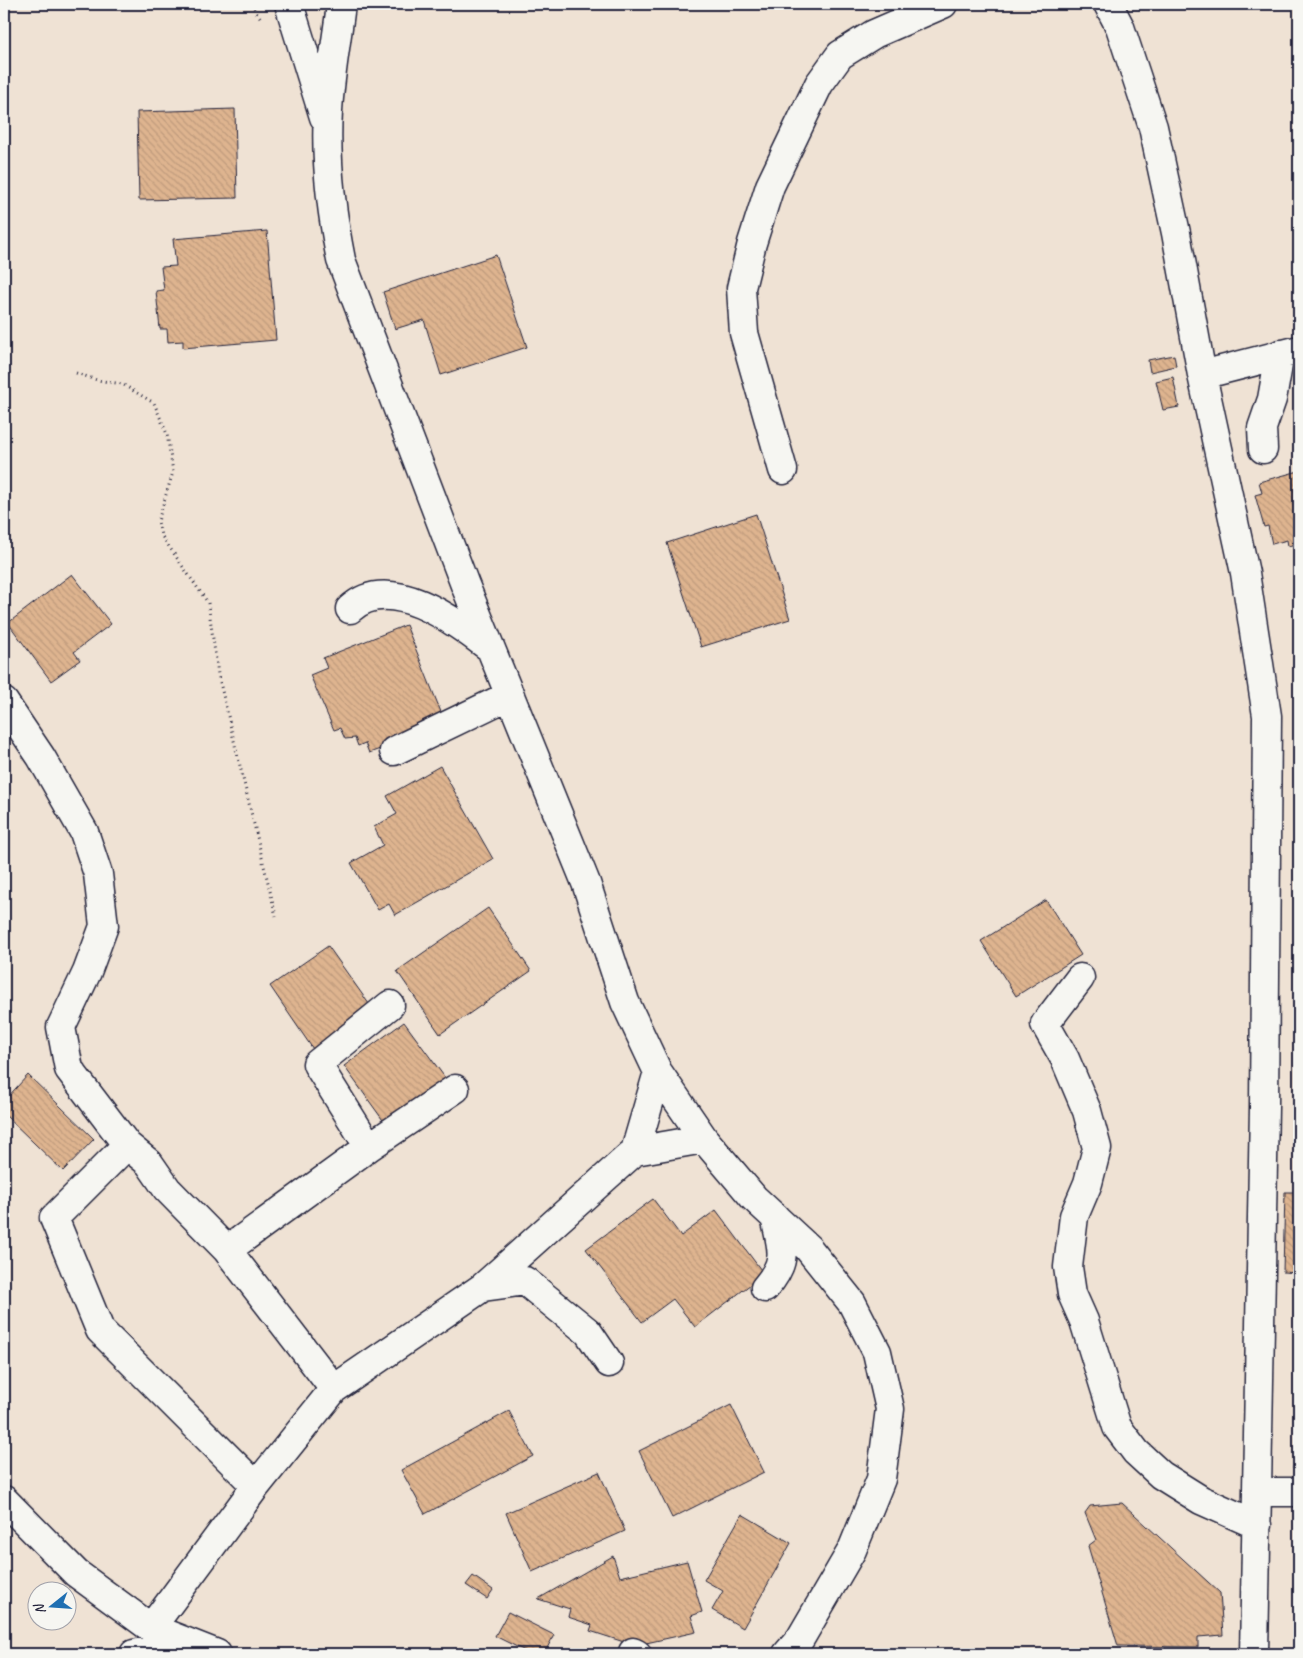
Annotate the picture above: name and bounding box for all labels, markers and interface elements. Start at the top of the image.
north arrow [28,1580,78,1630]
text: N [30,1601,49,1616]

